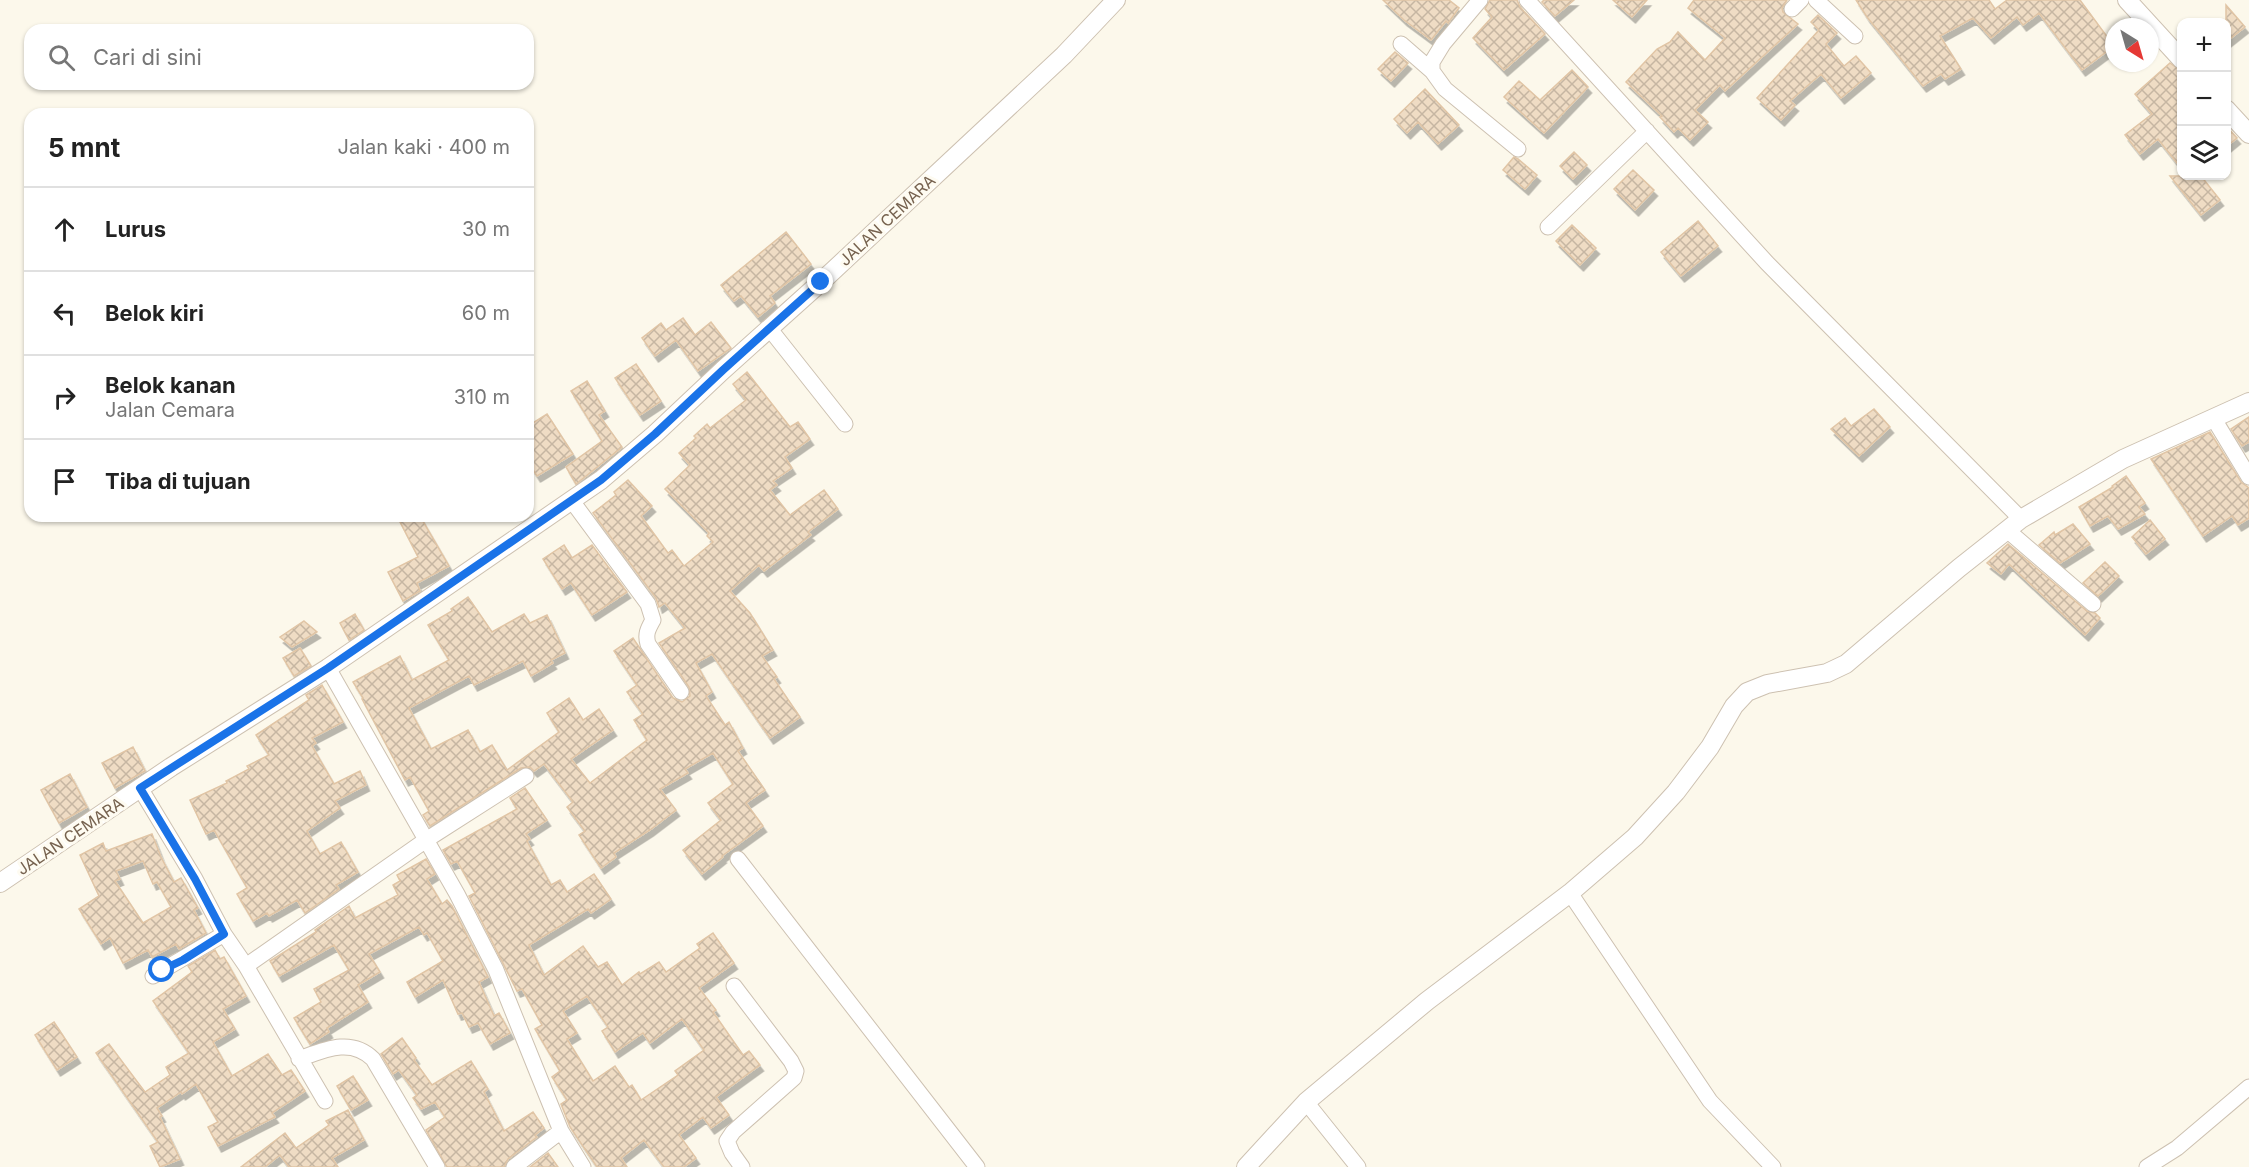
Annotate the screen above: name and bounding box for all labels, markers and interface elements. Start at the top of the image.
north arrow [2105,18,2159,72]
map controls [2177,18,2231,180]
button: + [2177,18,2231,72]
search box [24,24,534,90]
icon: search [45,41,78,74]
text: Cari di sini [93,44,202,70]
button: − [2177,72,2231,126]
button: layers [2177,126,2231,180]
text: 5 mnt [48,132,120,163]
text: Jalan kaki · 400 m [338,135,510,159]
street label: JALAN CEMARA [835,170,939,270]
icon: ahead [48,213,81,246]
text: Lurus [105,216,166,242]
text: 30 m [462,217,510,241]
route end [807,268,833,294]
icon: left [48,297,81,330]
text: Belok kiri [105,300,204,326]
text: 60 m [462,301,510,325]
text: Belok kanan [105,372,236,398]
icon: right [48,381,81,414]
text: 310 m [454,385,510,409]
text: Jalan Cemara [105,398,235,422]
icon: arrive [48,465,81,498]
text: Tiba di tujuan [105,468,251,494]
street label: JALAN CEMARA [13,793,127,879]
route start [148,956,174,982]

